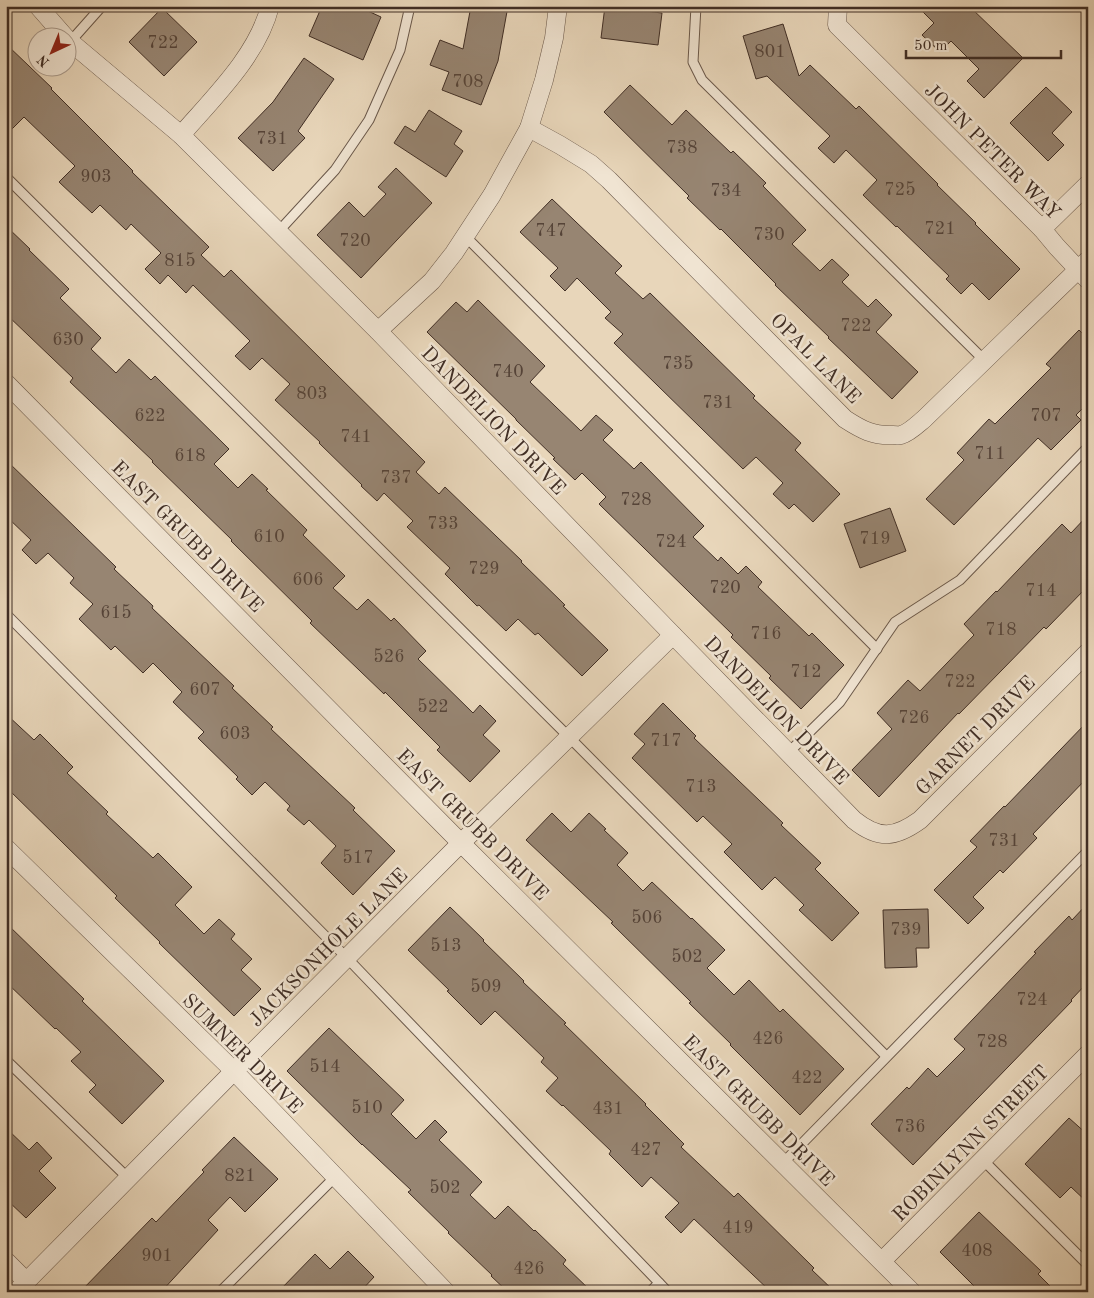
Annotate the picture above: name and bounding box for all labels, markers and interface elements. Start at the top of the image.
north arrow [28,28,78,78]
scale bar [906,28,1062,60]
house number: 722 [147,34,179,52]
text: 50 m [914,39,948,54]
house number: 801 [754,43,786,61]
text: N [35,52,52,69]
house number: 708 [452,73,484,91]
street label: JOHN PETER WAY [920,81,1064,224]
house number: 731 [256,130,288,148]
house number: 738 [666,139,698,157]
house number: 903 [80,168,112,186]
house number: 725 [884,181,916,199]
house number: 734 [710,182,742,200]
house number: 721 [924,220,956,238]
house number: 747 [535,222,567,240]
house number: 730 [753,226,785,244]
house number: 720 [339,232,371,250]
house number: 815 [164,252,196,270]
street label: OPAL LANE [766,311,863,408]
house number: 722 [840,317,872,335]
house number: 630 [52,331,84,349]
street label: DANDELION DRIVE [417,343,568,499]
house number: 735 [662,355,694,373]
house number: 740 [492,363,524,381]
house number: 803 [296,385,328,403]
house number: 731 [702,394,734,412]
house number: 622 [134,407,166,425]
house number: 707 [1030,407,1062,425]
house number: 741 [340,428,372,446]
house number: 711 [974,445,1006,463]
house number: 618 [174,447,206,465]
street label: EAST GRUBB DRIVE [107,458,266,617]
house number: 737 [380,469,412,487]
house number: 728 [620,491,652,509]
house number: 733 [427,515,459,533]
house number: 610 [253,528,285,546]
house number: 719 [859,530,891,548]
house number: 724 [655,533,687,551]
house number: 729 [468,560,500,578]
house number: 606 [292,571,324,589]
house number: 720 [709,579,741,597]
house number: 714 [1025,582,1057,600]
house number: 615 [100,604,132,622]
house number: 718 [985,621,1017,639]
house number: 716 [750,625,782,643]
street label: DANDELION DRIVE [700,633,851,789]
house number: 526 [373,648,405,666]
house number: 712 [790,663,822,681]
street label: GARNET DRIVE [913,673,1040,800]
house number: 722 [944,673,976,691]
house number: 607 [189,681,221,699]
house number: 522 [417,698,449,716]
house number: 726 [898,709,930,727]
house number: 603 [219,725,251,743]
house number: 717 [650,732,682,750]
street label: EAST GRUBB DRIVE [392,746,551,905]
house number: 713 [685,778,717,796]
house number: 731 [988,832,1020,850]
house number: 517 [342,849,374,867]
street label: JACKSONHOLE LANE [246,865,412,1031]
house number: 506 [631,909,663,927]
house number: 739 [890,921,922,939]
house number: 513 [430,937,462,955]
house number: 502 [671,948,703,966]
house number: 509 [470,978,502,996]
street label: SUMNER DRIVE [178,991,305,1118]
house number: 724 [1016,991,1048,1009]
house number: 426 [752,1030,784,1048]
street label: EAST GRUBB DRIVE [678,1032,837,1191]
house number: 728 [976,1033,1008,1051]
house number: 514 [309,1058,341,1076]
street label: ROBINLYNN STREET [890,1063,1053,1226]
house number: 422 [791,1069,823,1087]
house number: 510 [351,1099,383,1117]
house number: 431 [592,1100,624,1118]
house number: 736 [894,1118,926,1136]
house number: 427 [630,1141,662,1159]
house number: 821 [224,1167,256,1185]
house number: 502 [429,1179,461,1197]
house number: 419 [722,1219,754,1237]
house number: 408 [961,1242,993,1260]
house number: 901 [141,1247,173,1265]
house number: 426 [513,1260,545,1278]

